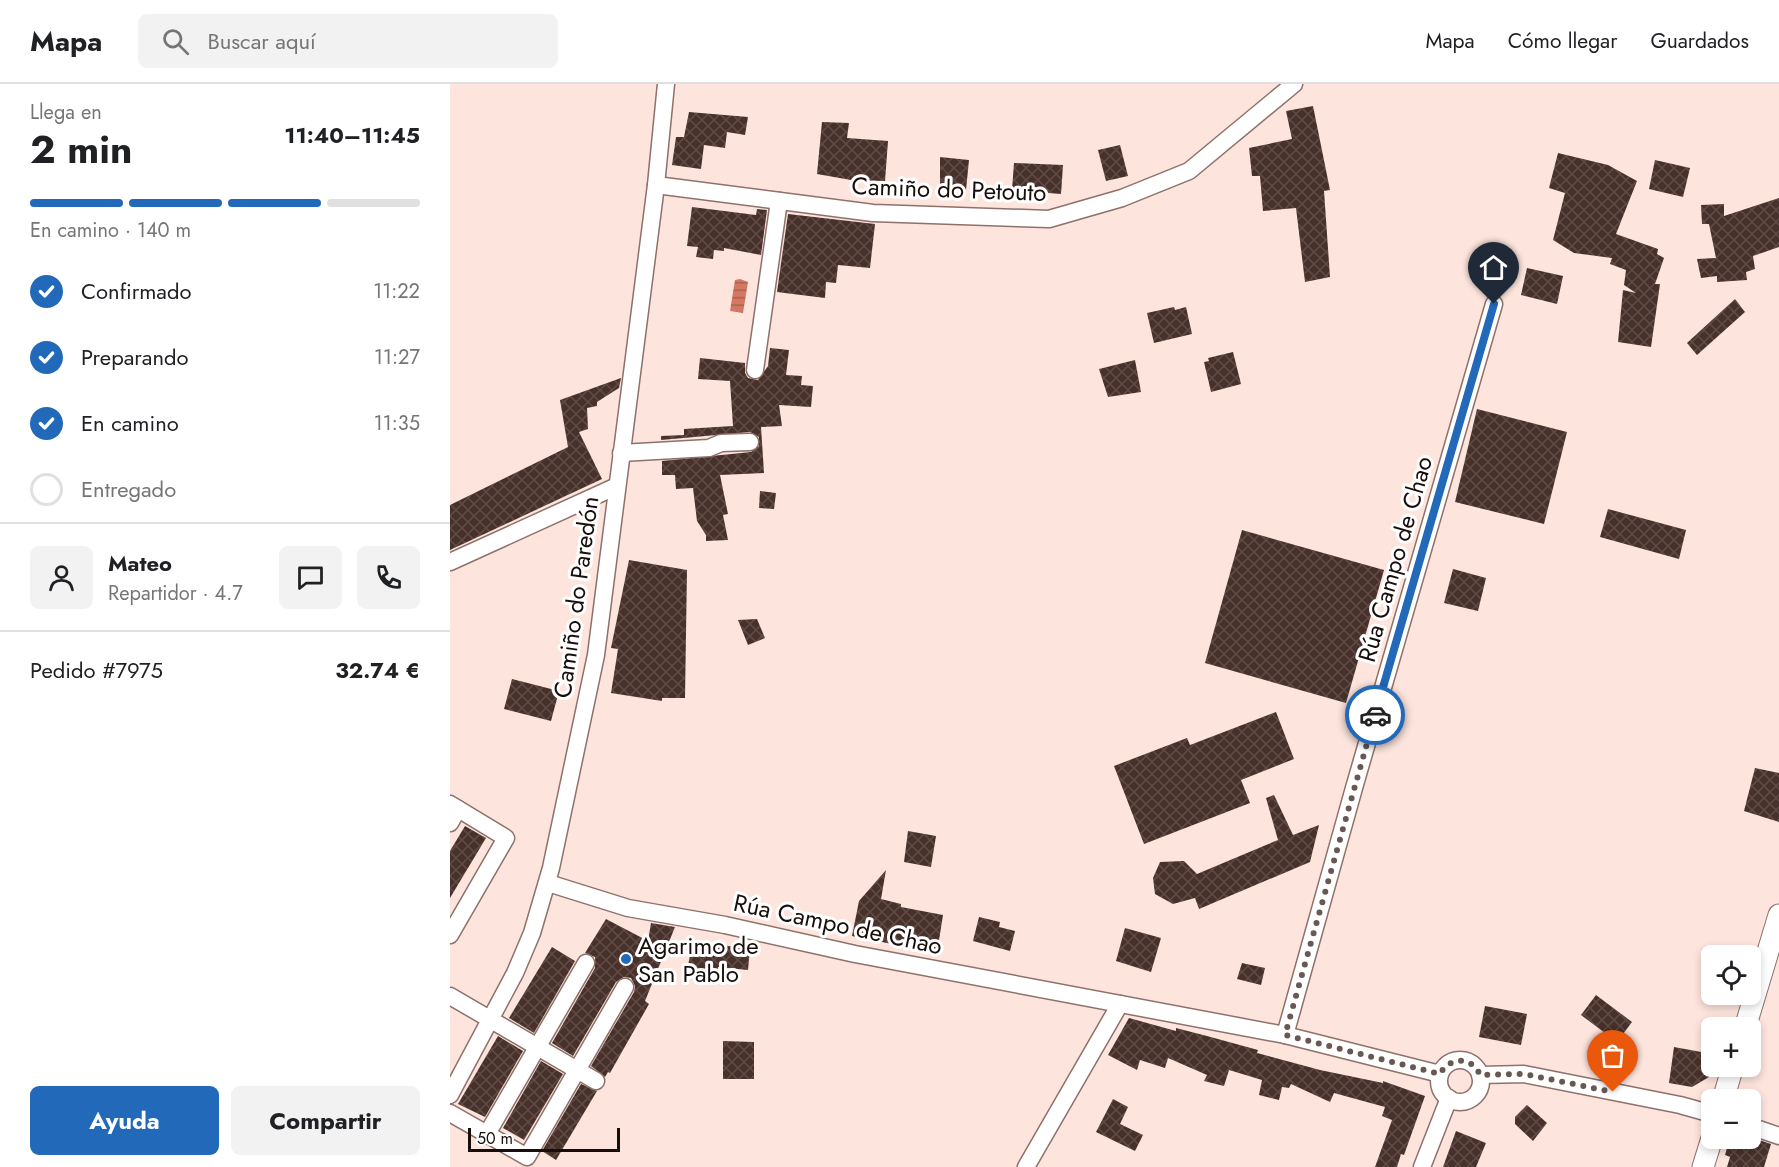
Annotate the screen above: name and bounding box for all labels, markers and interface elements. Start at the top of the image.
search box [138,14,558,68]
text: Mapa [30,21,102,62]
icon: search [159,25,192,58]
text: Buscar aquí [207,25,316,57]
text: Mapa [1425,26,1475,56]
text: Cómo llegar [1508,26,1617,56]
text: Guardados [1650,26,1749,56]
text: Llega en [30,98,102,127]
text: 11:40–11:45 [284,119,420,151]
text: 2 min [30,121,132,178]
street label: Camiño do Petouto [851,168,1047,210]
text: En camino · 140 m [30,216,191,245]
pin [1468,242,1519,304]
icon: home [1477,251,1510,284]
icon: check [30,275,63,308]
text: Confirmado [81,275,191,307]
text: 11:22 [373,277,420,306]
icon: check [30,341,63,374]
text: Preparando [81,341,189,373]
text: 11:27 [374,343,420,372]
icon: check [30,407,63,440]
text: En camino [81,407,179,439]
text: 11:35 [374,409,420,438]
street label: Rúa Campo de Chao [1349,452,1441,666]
text: Entregado [81,473,176,505]
street label: Camiño do Paredón [545,494,607,700]
button: person [30,546,93,609]
button: chat [279,546,342,609]
button: phone [357,546,420,609]
text: Mateo [108,547,172,579]
text: Repartidor · 4.7 [108,579,243,608]
text: Pedido #7975 [30,654,163,686]
text: 32.74 € [335,654,420,686]
courier [1345,685,1405,745]
icon: car [1359,699,1392,732]
street label: Rúa Campo de Chao [730,885,946,963]
place label: Agarimo de San Pablo [638,928,759,991]
map controls [1701,945,1761,1149]
button: locate [1701,945,1761,1005]
marker: Agarimo de San Pablo [619,952,633,966]
button: + [1701,1017,1761,1077]
pin [1587,1030,1638,1092]
icon: bag [1596,1039,1629,1072]
button: Ayuda [30,1086,219,1155]
button: Compartir [231,1086,420,1155]
button: − [1701,1089,1761,1149]
scale bar [468,1125,620,1152]
text: 50 m [477,1127,513,1150]

